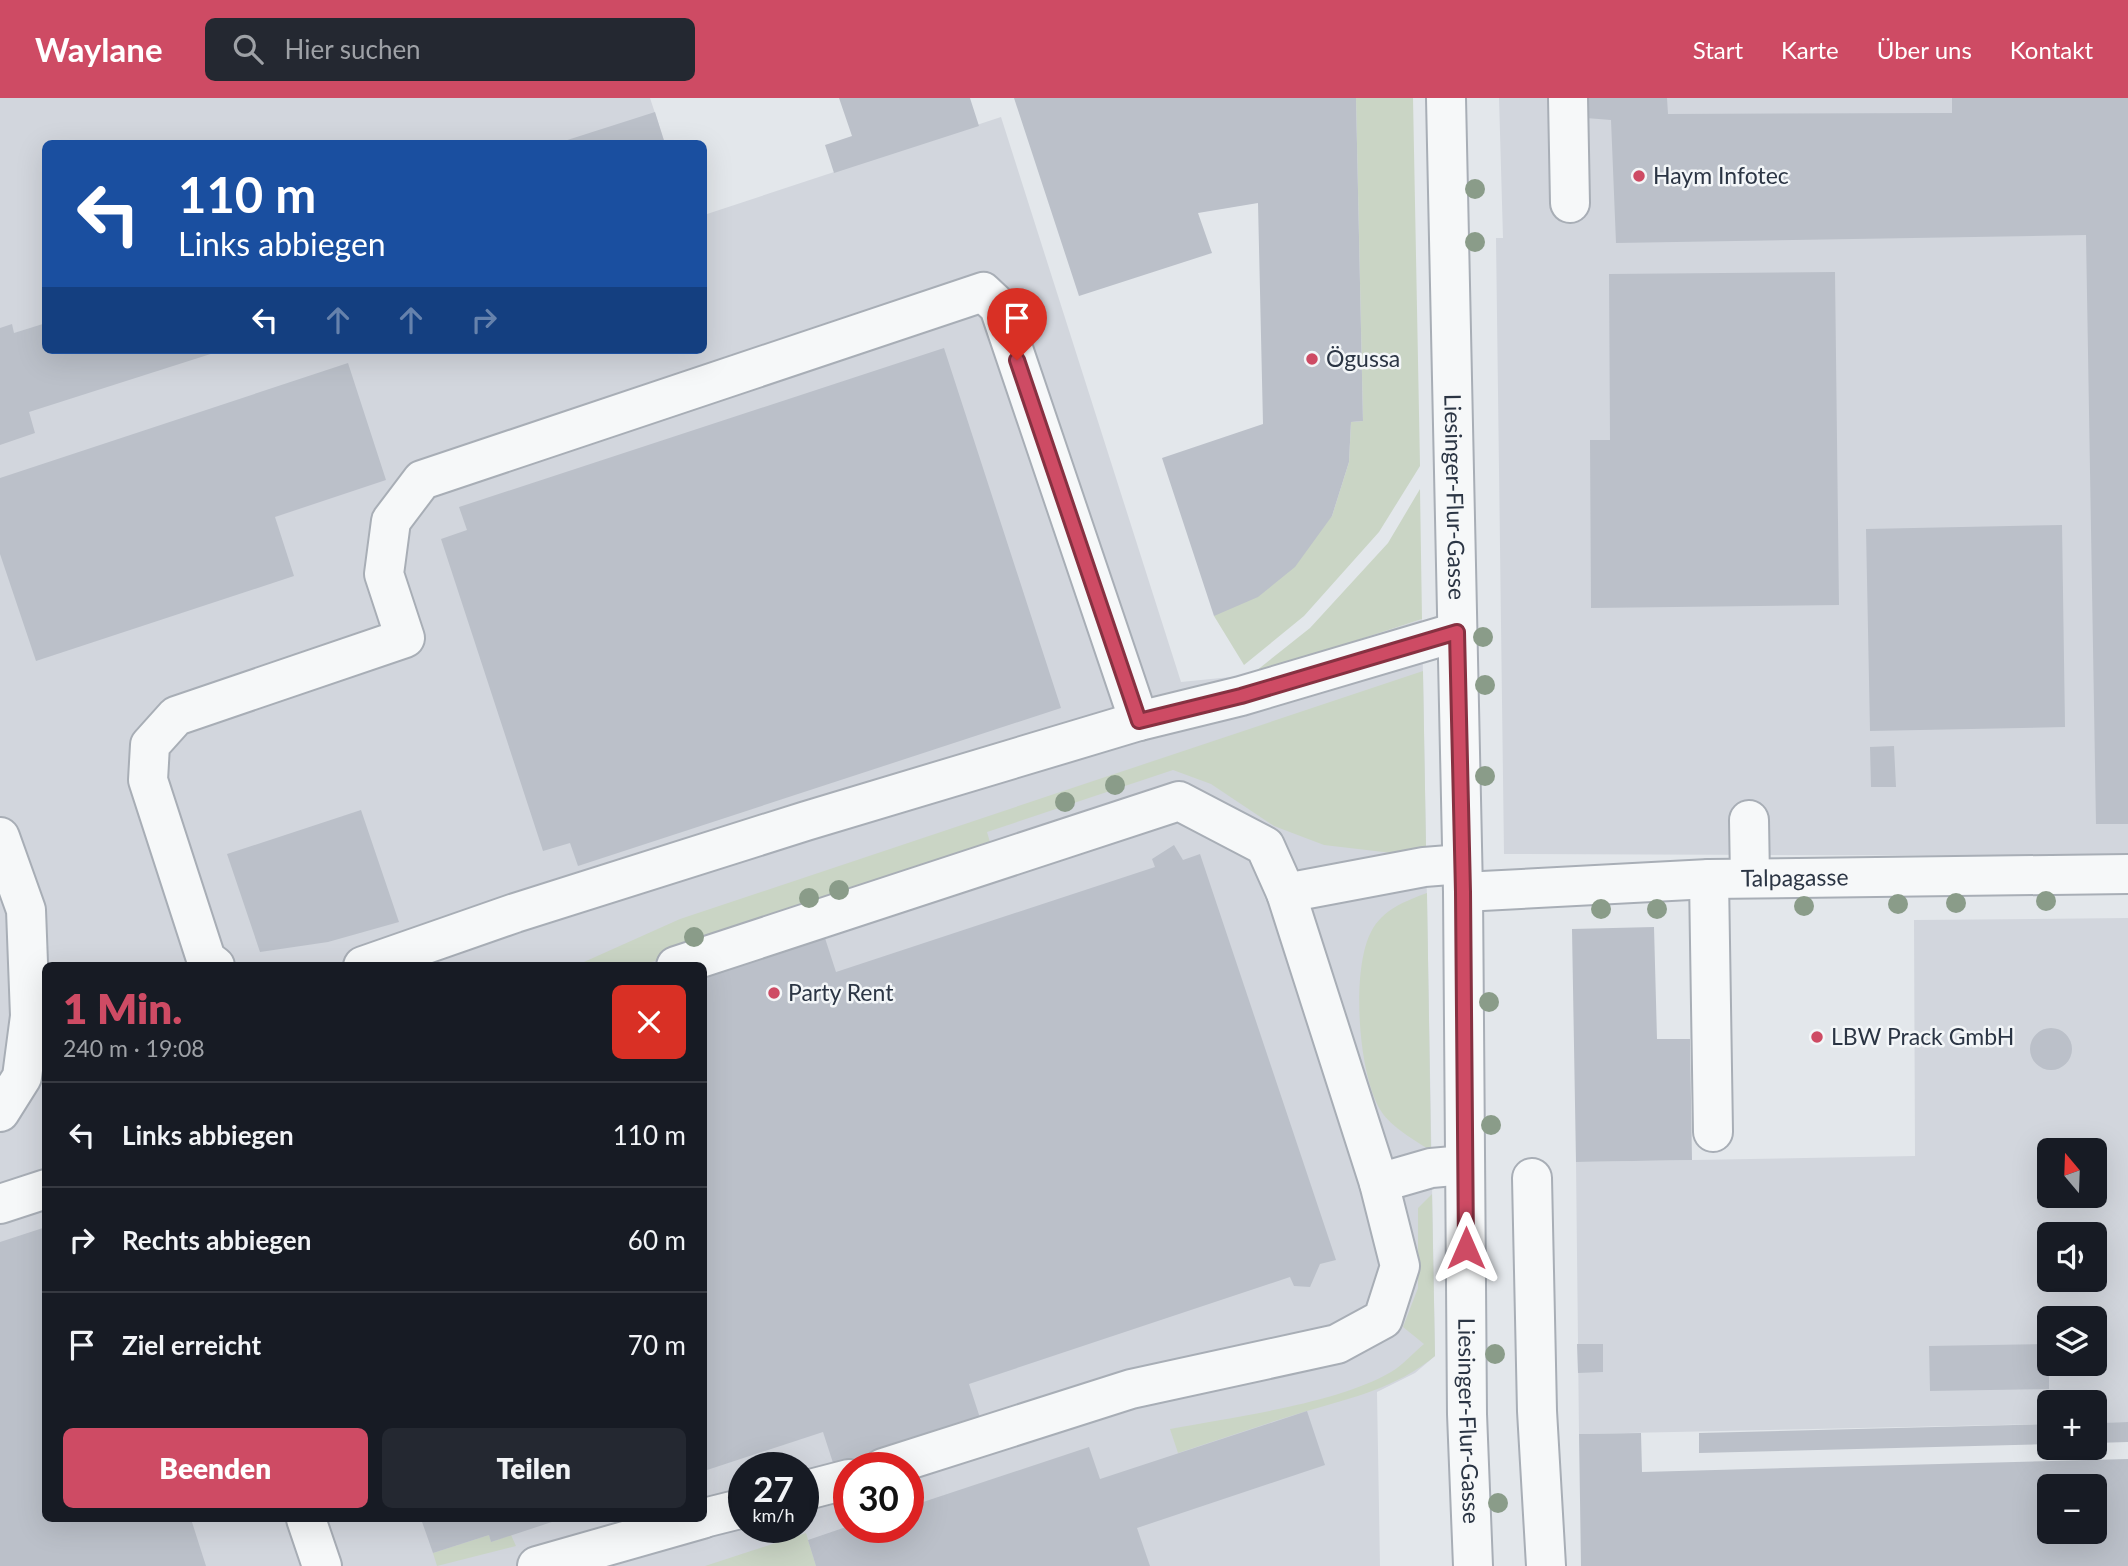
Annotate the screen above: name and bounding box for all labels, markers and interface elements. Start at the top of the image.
search box [205,18,695,81]
text: Waylane [35,29,163,69]
icon: search [229,30,267,68]
text: Hier suchen [285,33,421,65]
text: Start [1693,35,1743,64]
text: Karte [1781,35,1839,64]
text: Über uns [1877,35,1972,64]
text: Kontakt [2010,35,2093,64]
place label: Haym Infotec [1653,161,1789,189]
text: 110 m [178,165,316,223]
icon: left [63,168,154,259]
marker: Haym Infotec [1631,168,1647,184]
text: Links abbiegen [178,224,386,263]
pin [987,288,1047,360]
icon: arrive [998,299,1036,337]
icon: left [246,301,284,339]
icon: ahead [319,301,357,339]
icon: ahead [392,301,430,339]
icon: right [465,301,503,339]
place label: Ögussa [1326,344,1400,372]
marker: Ögussa [1304,351,1320,367]
street label: Liesinger-Flur-Gasse [1439,394,1472,600]
street label: Talpagasse [1741,862,1849,892]
place label: Party Rent [788,978,894,1006]
text: 1 Min. [63,983,182,1033]
button: close [612,985,686,1059]
marker: Party Rent [766,985,782,1001]
place label: LBW Prack GmbH [1831,1022,2014,1050]
marker: LBW Prack GmbH [1809,1029,1825,1045]
text: 240 m · 19:08 [63,1034,205,1062]
icon: left [63,1116,101,1154]
text: Links abbiegen [122,1119,294,1151]
text: 110 m [613,1119,686,1151]
north arrow [2037,1138,2107,1208]
map controls [2037,1138,2107,1544]
position arrow [1429,1211,1503,1285]
icon: right [63,1221,101,1259]
button: sound [2037,1222,2107,1292]
text: Rechts abbiegen [122,1224,311,1256]
text: 60 m [628,1224,686,1256]
button: layers [2037,1306,2107,1376]
street label: Liesinger-Flur-Gasse [1453,1318,1486,1524]
icon: arrive [63,1326,101,1364]
text: Ziel erreicht [122,1329,261,1361]
text: 70 m [628,1329,686,1361]
button: + [2037,1390,2107,1460]
button: Beenden [63,1428,368,1508]
button: Teilen [382,1428,686,1508]
speed limit sign: 30 [833,1452,924,1543]
text: 27 [753,1467,794,1509]
button: − [2037,1474,2107,1544]
text: km/h [752,1504,795,1526]

